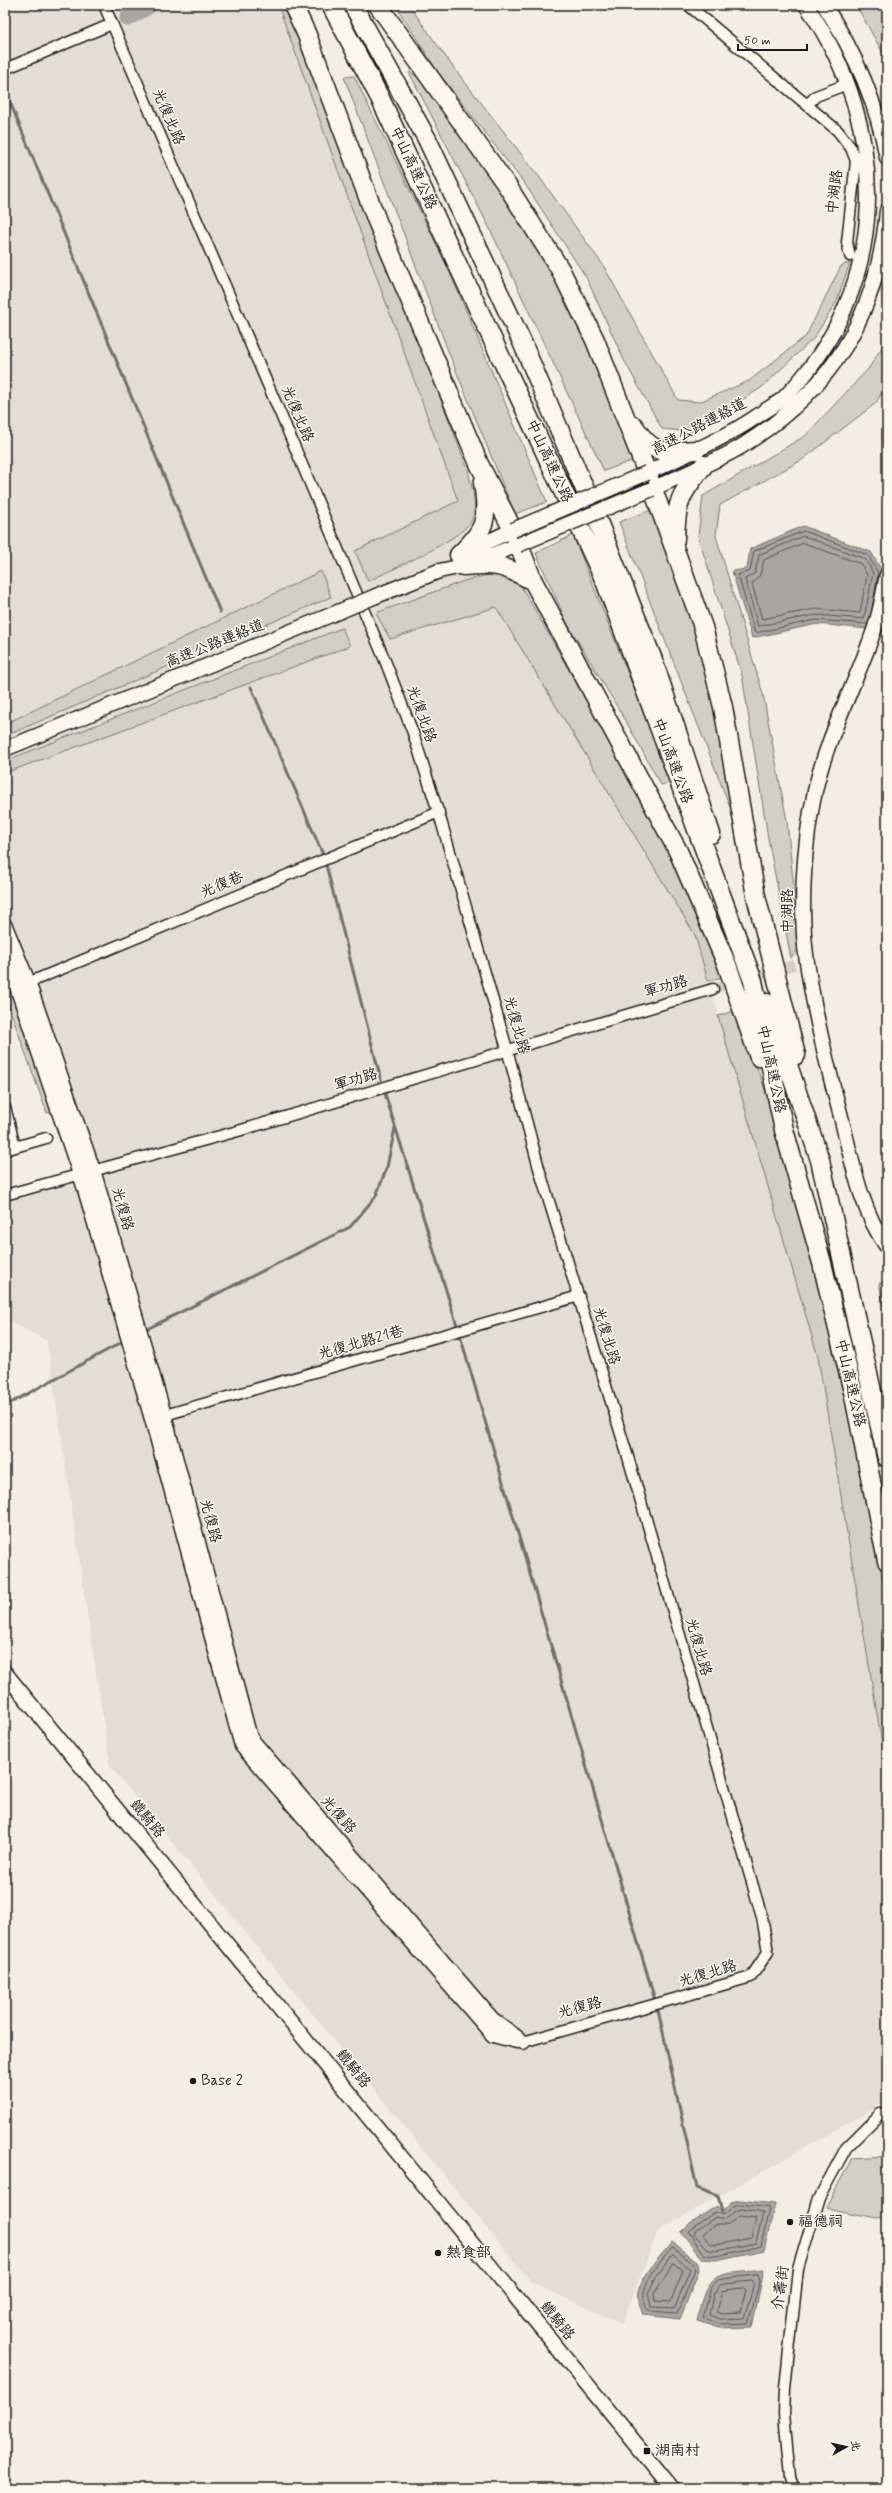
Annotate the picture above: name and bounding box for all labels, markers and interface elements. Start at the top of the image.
scale bar [738,26,807,52]
text: 50 m [744,33,771,49]
street label: 光復北路 [147,85,189,149]
street label: 中山高速公路 [385,123,441,213]
street label: 中湖路 [822,168,848,216]
street label: 光復北路 [276,382,318,446]
street label: 高速公路連絡道 [648,394,750,460]
street label: 中山高速公路 [521,416,577,506]
street label: 高速公路連絡道 [163,615,267,673]
street label: 光復北路 [401,682,441,746]
street label: 中山高速公路 [647,715,697,807]
street label: 光復巷 [197,867,247,903]
street label: 中湖路 [778,888,798,934]
street label: 軍功路 [642,971,690,1003]
street label: 光復北路 [498,993,534,1057]
street label: 中山高速公路 [752,1023,790,1115]
street label: 軍功路 [332,1064,380,1096]
street label: 光復路 [106,1185,138,1233]
street label: 光復北路 [588,1304,624,1368]
street label: 光復北路21巷 [316,1321,406,1365]
street label: 中山高速公路 [830,1337,870,1429]
street label: 光復路 [195,1497,225,1545]
street label: 光復北路 [680,1615,716,1679]
street label: 光復路 [316,1791,360,1839]
street label: 鐵騎路 [125,1795,169,1843]
street label: 光復北路 [676,1956,740,1992]
street label: 光復路 [556,1993,604,2023]
street label: 鐵騎路 [331,2045,375,2093]
place label: Base 2 [201,2071,243,2091]
marker: Base 2 [188,2076,198,2086]
place label: 福德祠 [798,2212,843,2232]
marker: 福德祠 [785,2217,795,2227]
place label: 熱食部 [446,2243,491,2263]
marker: 熱食部 [433,2248,443,2258]
street label: 介壽街 [768,2264,794,2312]
street label: 鐵騎路 [535,2297,579,2345]
north arrow [826,2427,866,2467]
text: 北 [847,2439,863,2452]
place label: 湖南村 [655,2441,700,2461]
marker: 湖南村 [642,2446,652,2456]

